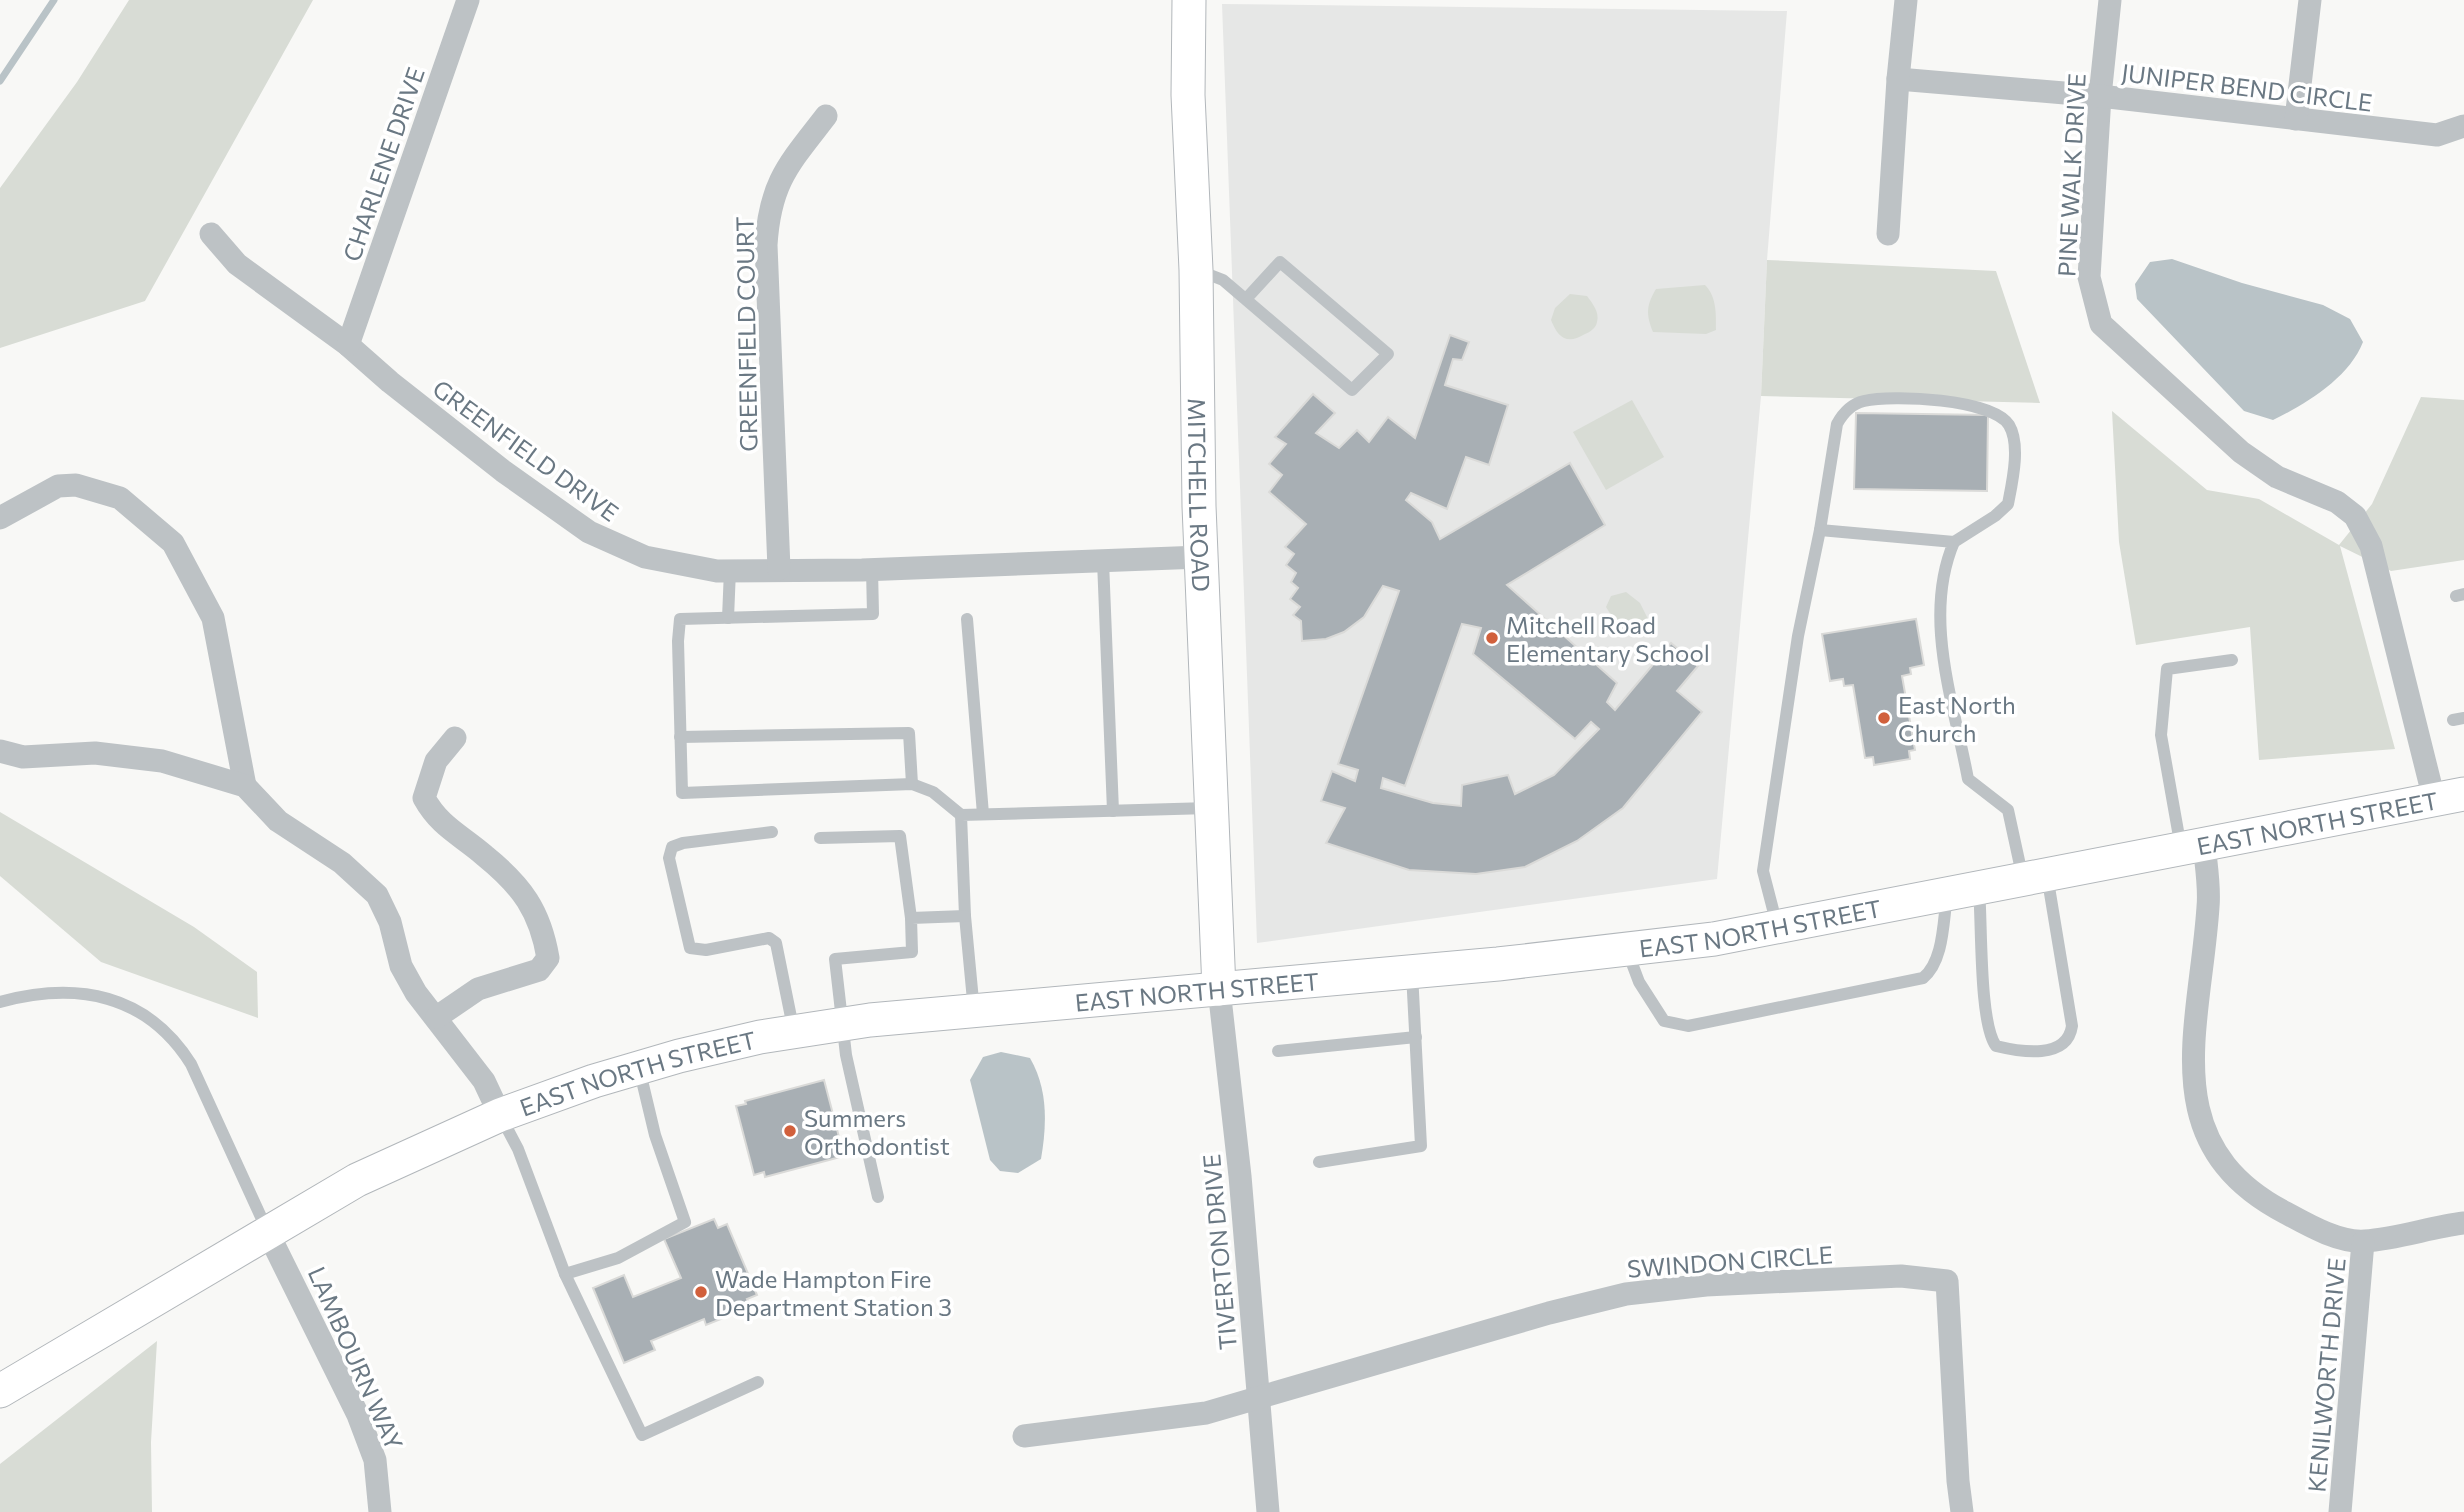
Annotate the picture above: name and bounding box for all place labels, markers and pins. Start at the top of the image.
place label: Mitchell Road Elementary School [1506,610,1710,667]
marker: Mitchell Road Elementary School [1484,630,1500,646]
place label: East North Church [1898,690,2016,747]
marker: East North Church [1876,710,1892,726]
place label: Summers Orthodontist [804,1103,950,1160]
marker: Summers Orthodontist [782,1123,798,1139]
place label: Wade Hampton Fire Department Station 3 [715,1264,952,1321]
marker: Wade Hampton Fire Department Station 3 [693,1284,709,1300]

